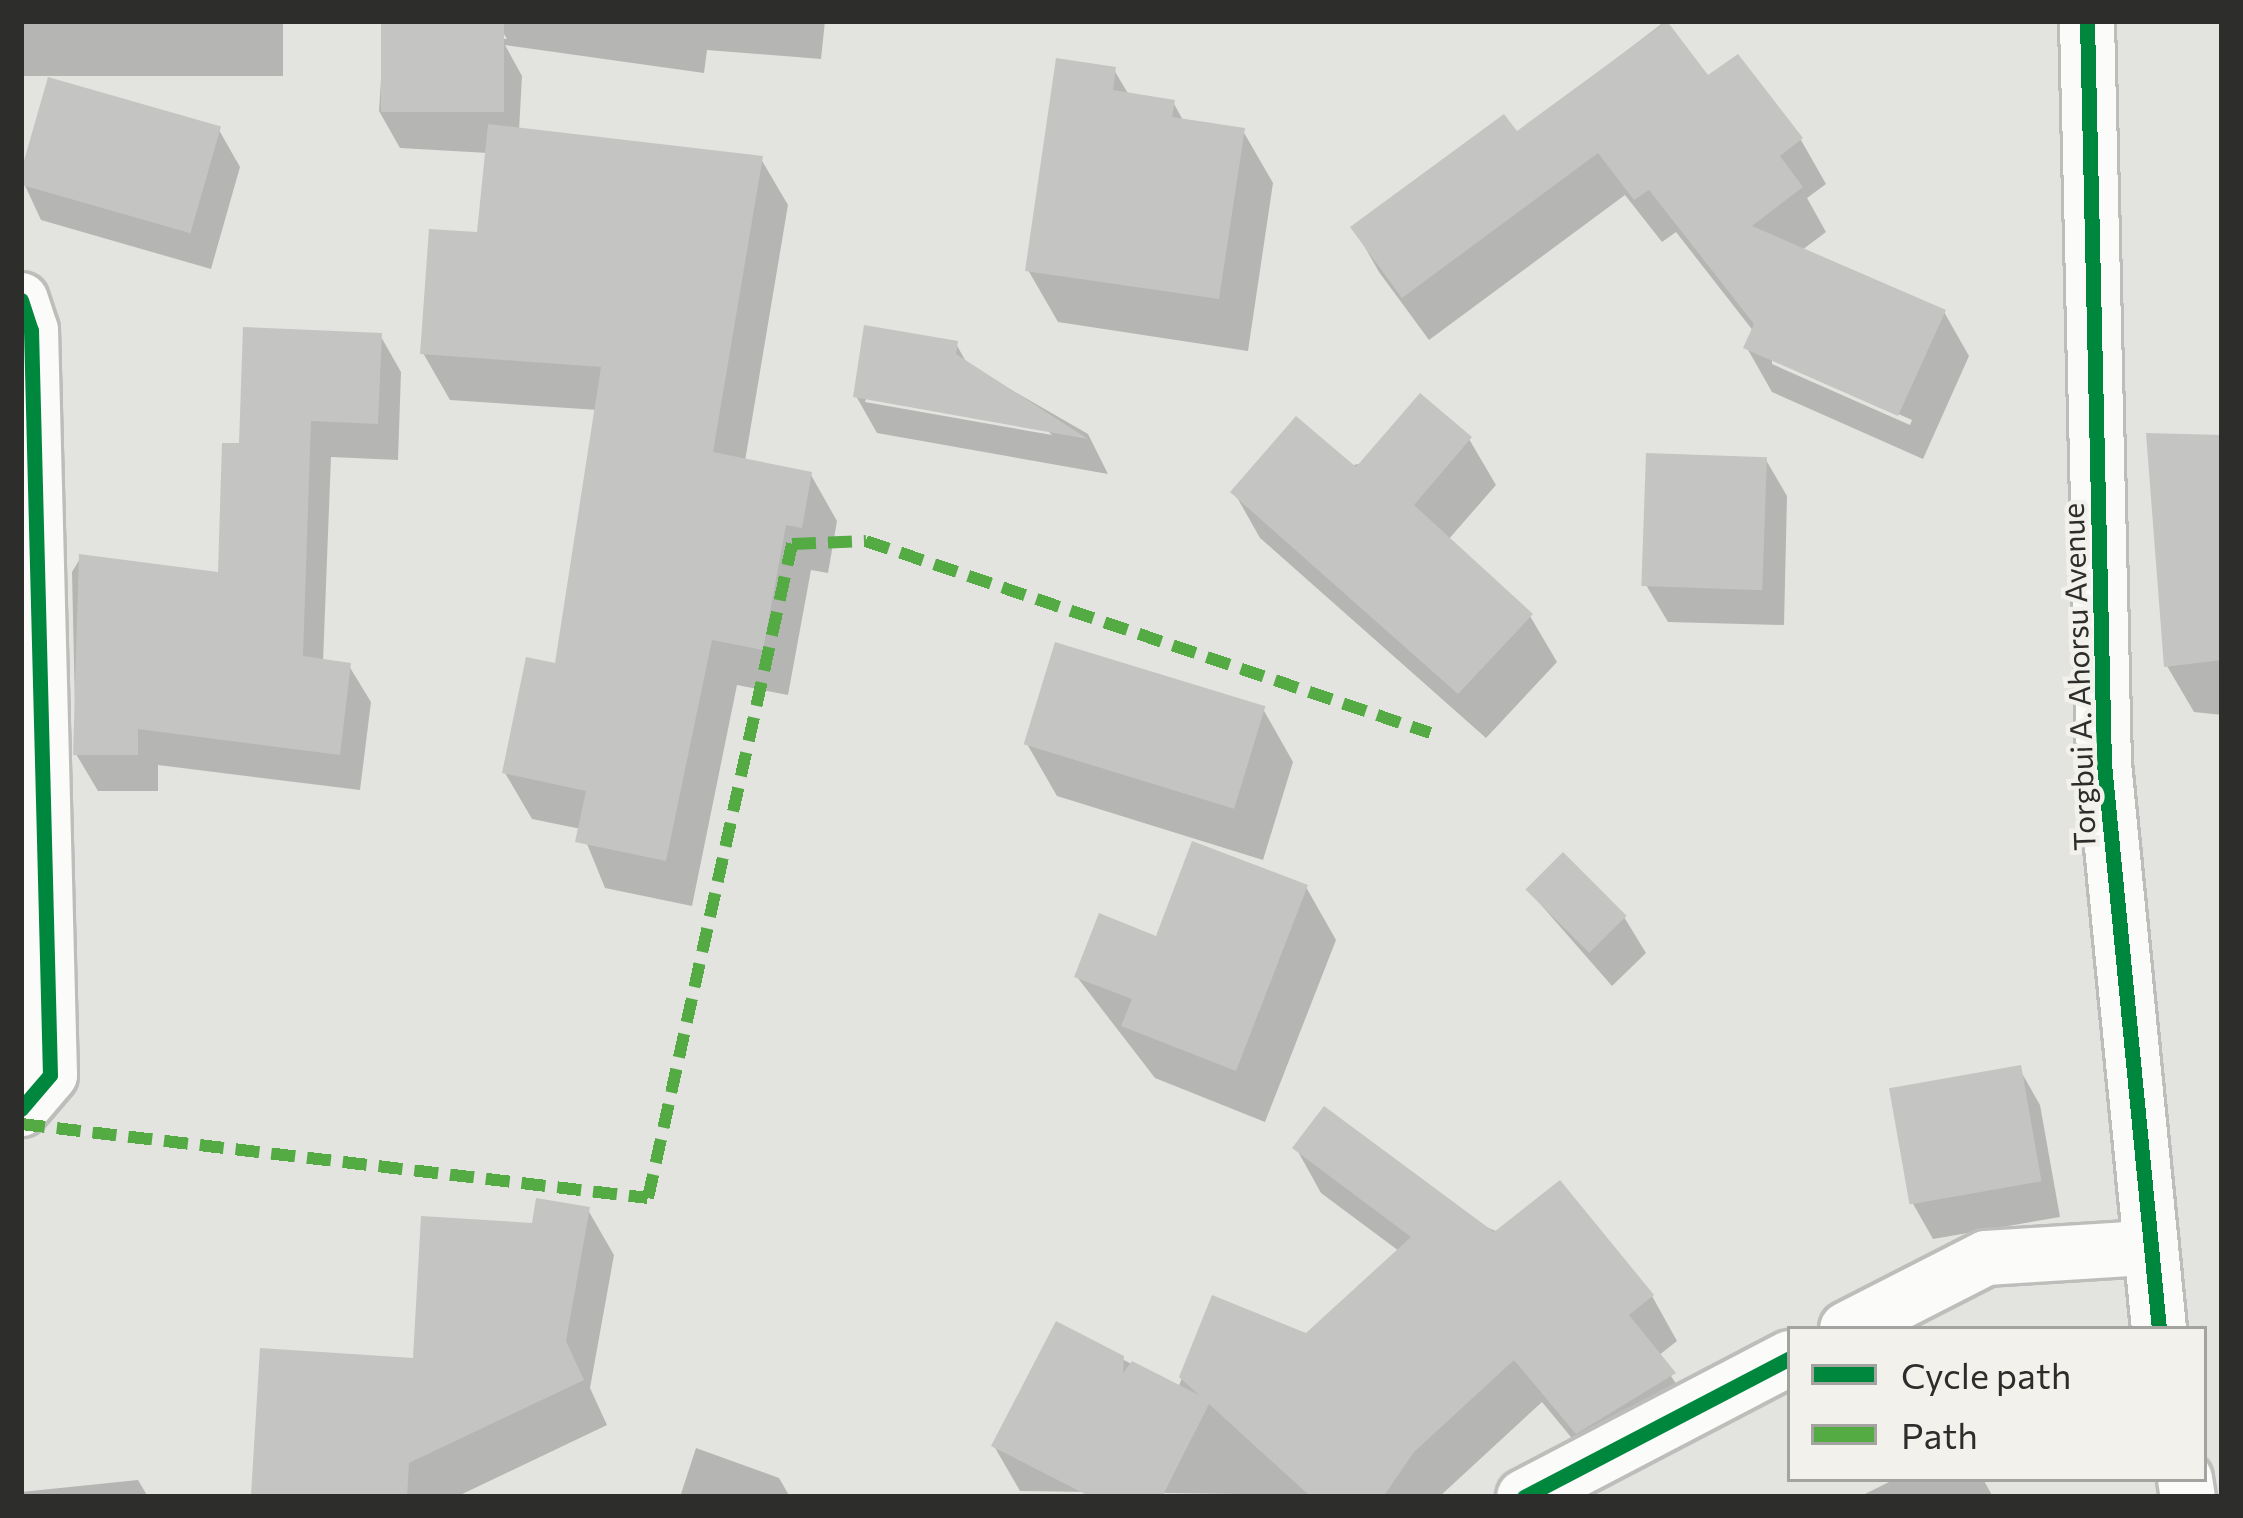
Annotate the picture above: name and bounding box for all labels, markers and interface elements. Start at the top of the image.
street label: Torgbui A. Ahorsu Avenue [2054,502,2102,852]
legend [1787,1326,2207,1482]
text: Cycle path [1901,1352,2071,1396]
text: Path [1901,1412,1978,1456]

